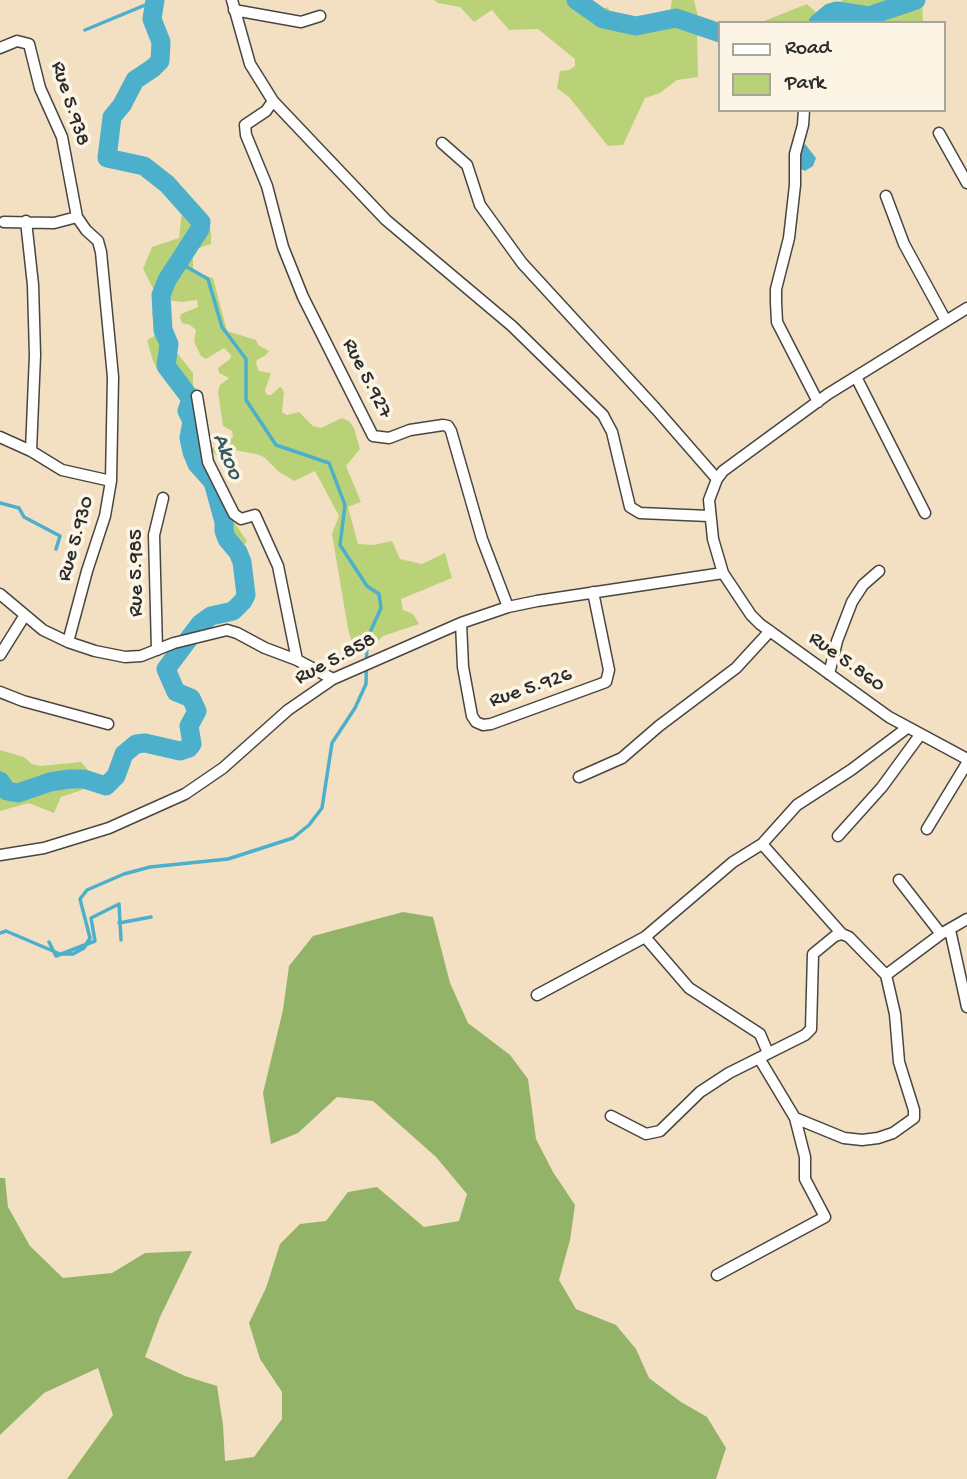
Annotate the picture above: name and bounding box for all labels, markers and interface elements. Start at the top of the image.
legend [718,21,946,112]
text: Road [785,37,831,62]
street label: Rue 5.938 [44,59,94,149]
text: Park [785,72,825,97]
street label: Rue 5.927 [335,335,397,423]
water label: Akoo [204,430,248,484]
street label: Rue 5.930 [53,493,101,585]
street label: Rue 5.985 [125,529,151,617]
street label: Rue 5.860 [803,627,889,699]
street label: Rue 5.858 [291,628,381,692]
street label: Rue 5.926 [486,663,576,715]

